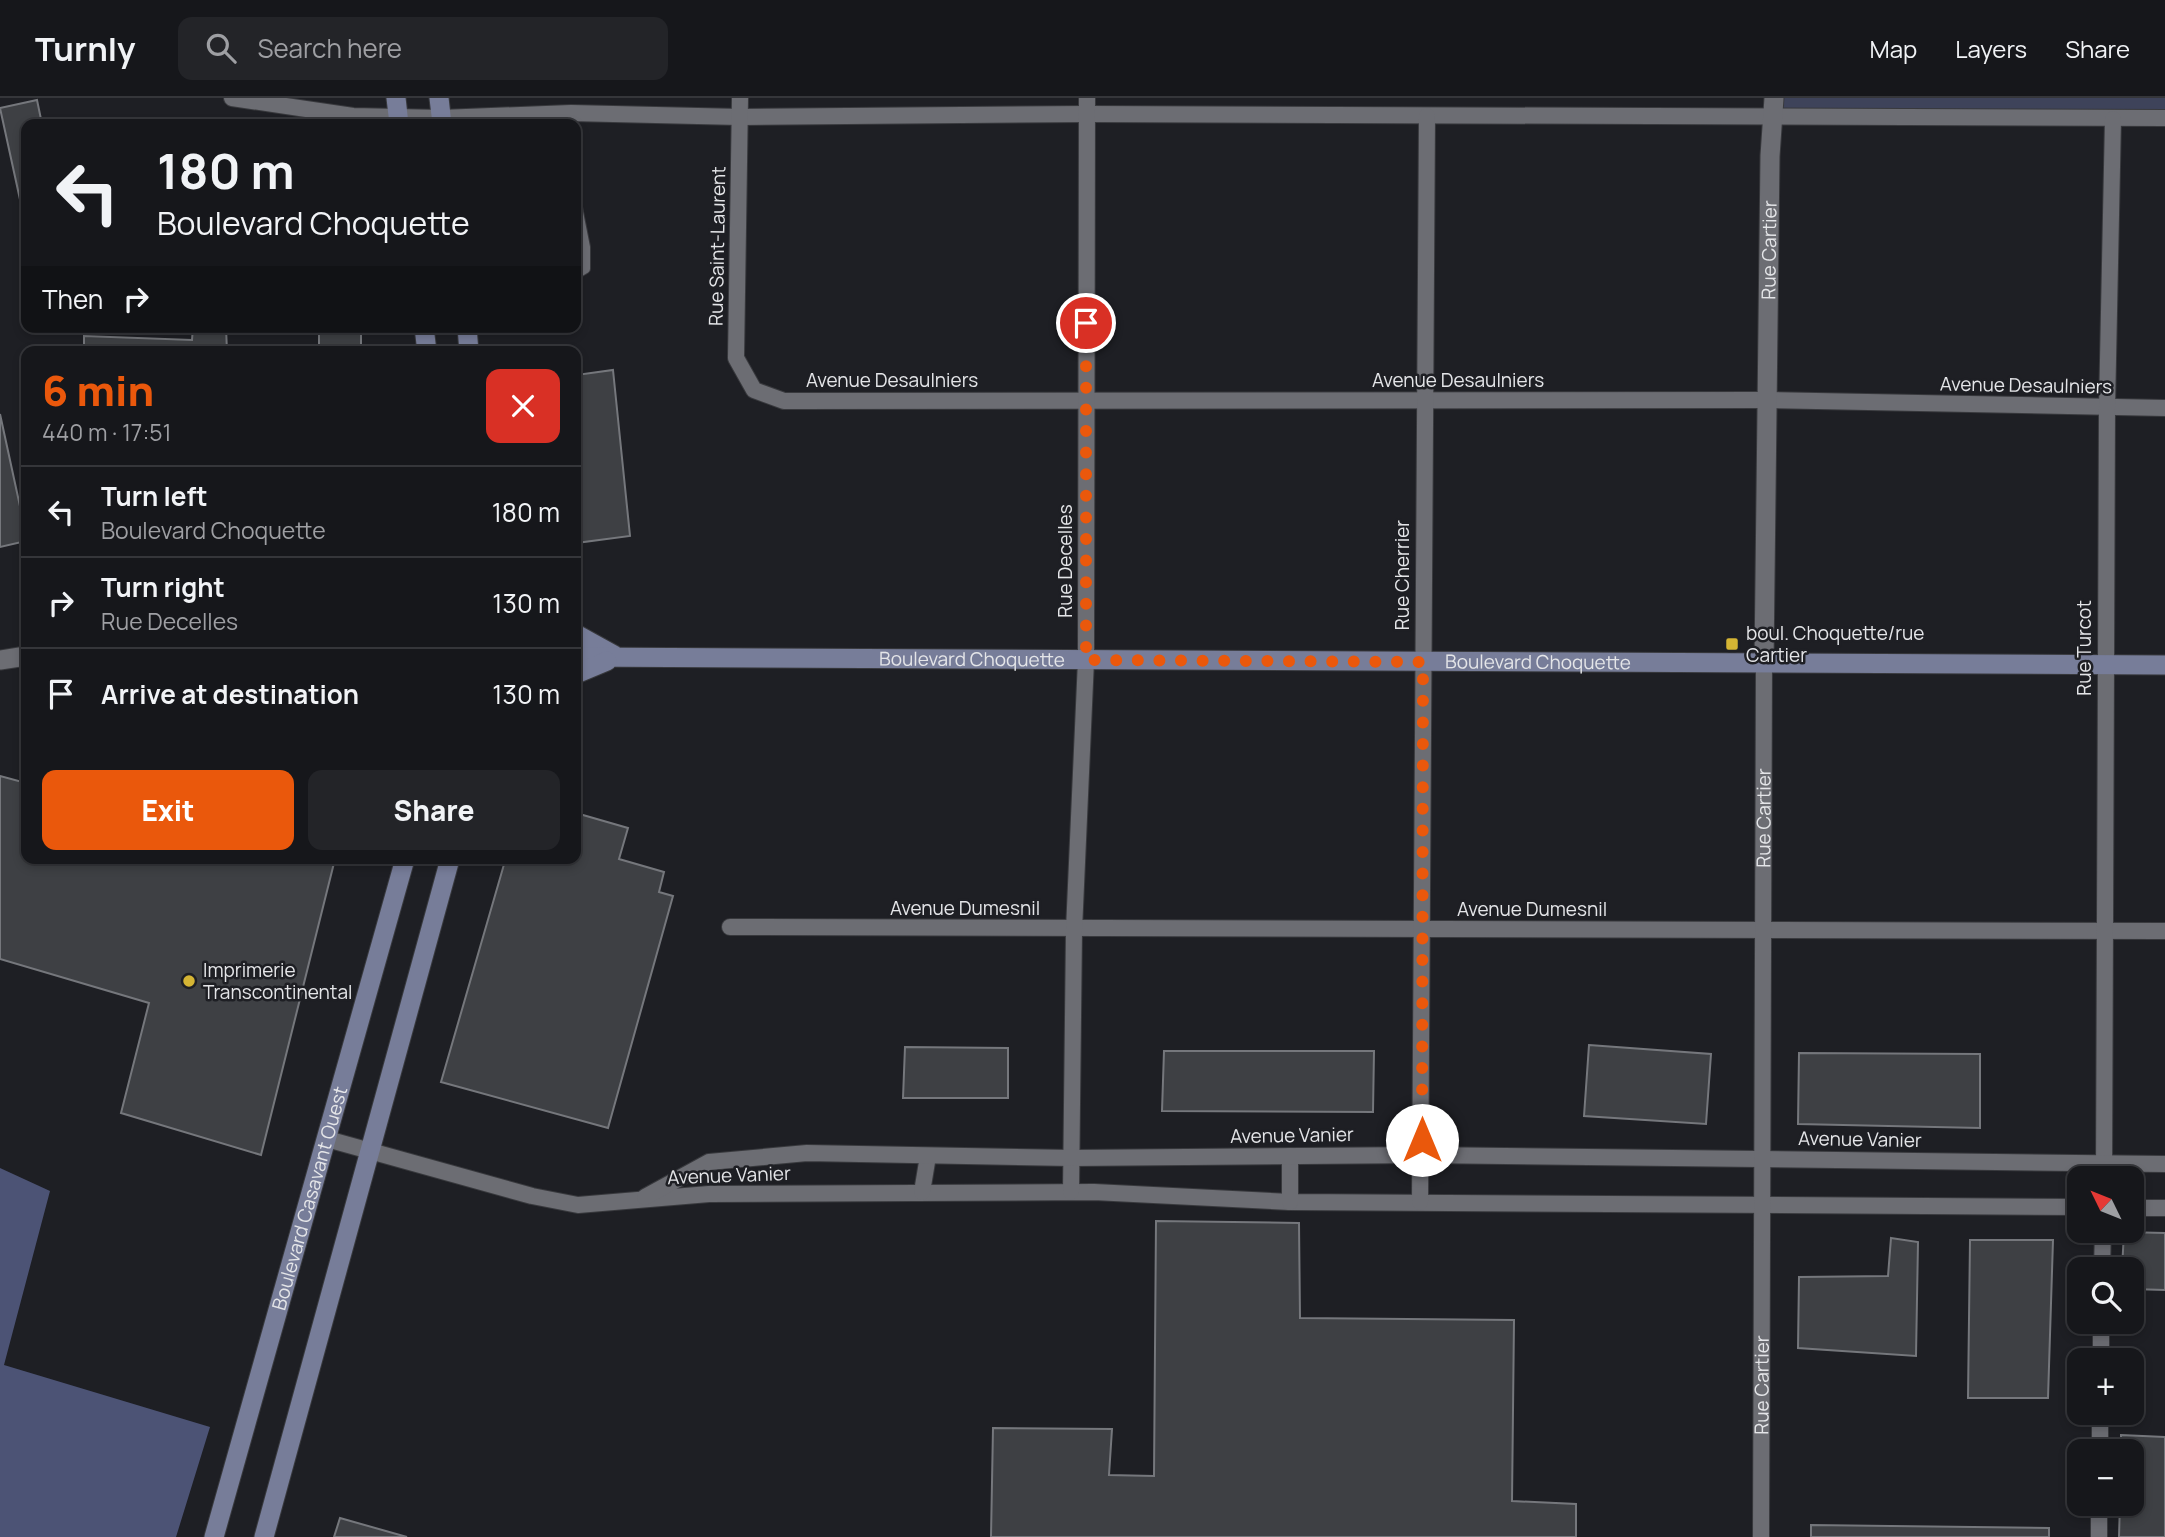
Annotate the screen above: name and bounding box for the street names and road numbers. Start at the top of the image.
street label: Rue Saint-Laurent [703,166,731,326]
street label: Rue Cartier [1755,200,1782,300]
street label: Avenue Desaulniers [806,367,978,393]
street label: Avenue Desaulniers [1372,367,1544,393]
street label: Avenue Desaulniers [1940,370,2112,400]
street label: Rue Decelles [1052,504,1078,618]
street label: Rue Cherrier [1389,520,1415,630]
street label: Rue Turcot [2071,600,2097,696]
street label: Boulevard Choquette [879,646,1065,672]
street label: Boulevard Choquette [1445,648,1631,675]
street label: Rue Cartier [1750,768,1777,868]
street label: Avenue Dumesnil [890,895,1040,921]
street label: Avenue Dumesnil [1457,896,1607,922]
street label: Boulevard Casavant Ouest [266,1083,353,1313]
street label: Avenue Vanier [1230,1121,1354,1149]
street label: Avenue Vanier [1798,1125,1922,1153]
street label: Avenue Vanier [667,1160,791,1190]
street label: Rue Cartier [1748,1335,1775,1435]

